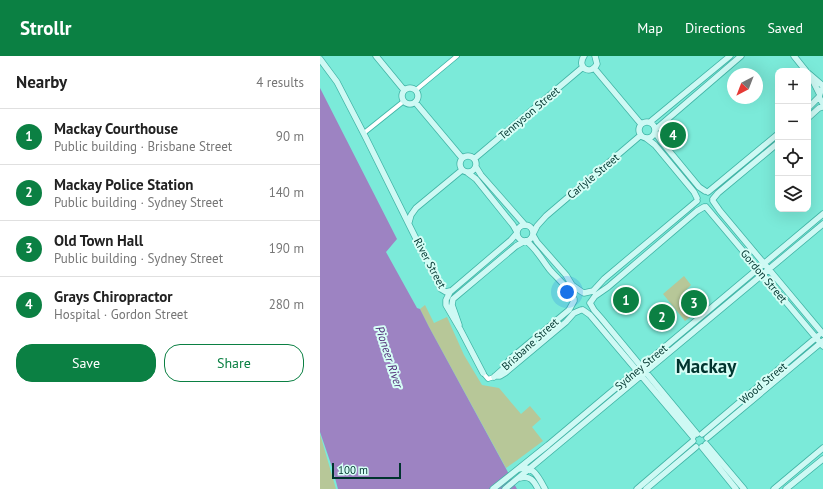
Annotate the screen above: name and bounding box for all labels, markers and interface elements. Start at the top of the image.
text: Strollr [20,16,71,40]
text: Map [637,19,663,37]
text: Directions [685,19,745,37]
text: Saved [767,19,803,37]
north arrow [727,68,763,104]
map controls [775,68,811,212]
button: + [775,68,811,104]
text: Nearby [16,71,67,93]
text: 4 results [256,74,304,91]
street label: Tennyson Street [496,83,562,142]
button: − [775,104,811,140]
text: Mackay Courthouse [54,119,178,138]
pin: 4 [660,120,686,150]
text: 1 [25,128,33,145]
text: 90 m [276,128,304,145]
text: Public building · Brisbane Street [54,138,232,155]
button: locate [775,140,811,176]
street label: Carlyle Street [564,150,622,202]
text: Mackay Police Station [54,175,194,194]
button: layers [775,176,811,212]
text: 2 [25,184,33,201]
text: 140 m [269,184,304,201]
text: Public building · Sydney Street [54,194,223,211]
text: Old Town Hall [54,231,143,250]
street label: River Street [411,235,449,291]
text: 3 [25,240,33,257]
text: 190 m [269,240,304,257]
street label: Gordon Street [738,247,790,306]
text: Public building · Sydney Street [54,250,223,267]
your location [557,282,577,302]
pin: 1 [613,285,639,315]
text: Grays Chiropractor [54,287,173,306]
pin: 3 [681,288,707,318]
text: 4 [25,296,33,313]
text: 280 m [269,296,304,313]
pin: 2 [649,302,675,332]
text: Hospital · Gordon Street [54,306,188,323]
street label: Brisbane Street [499,315,562,373]
water label: Pioneer River [372,324,407,391]
street label: Sydney Street [612,341,670,393]
button: Save [16,344,156,382]
button: Share [164,344,304,382]
district label: Mackay [676,354,737,378]
street label: Wood Street [737,359,790,407]
scale bar [332,461,401,480]
text: 100 m [338,463,368,477]

